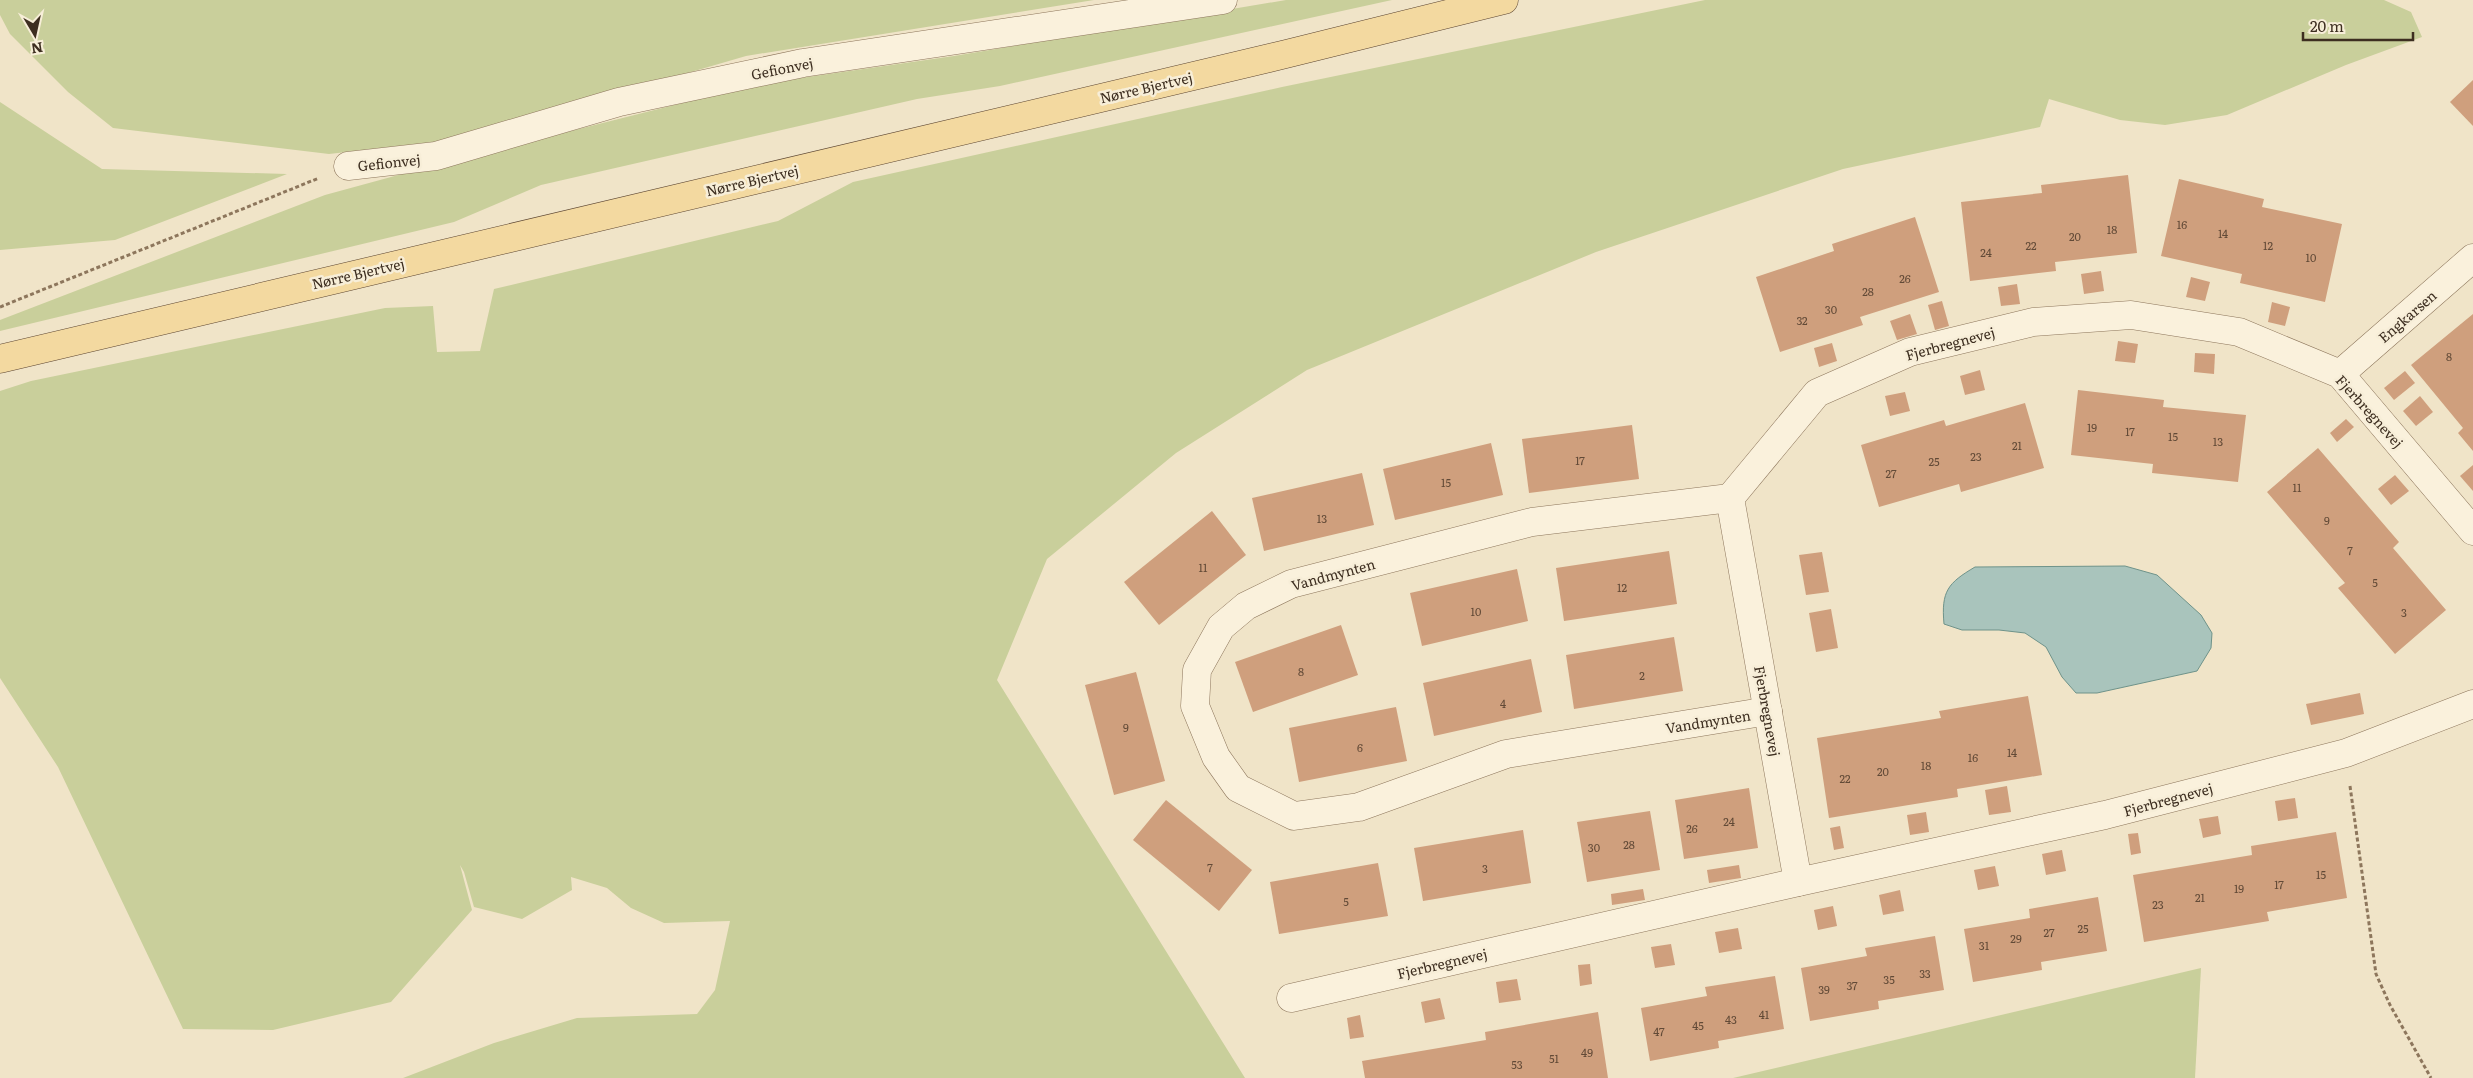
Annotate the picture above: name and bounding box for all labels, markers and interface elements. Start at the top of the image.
north arrow [10,10,60,60]
scale bar [2303,10,2413,42]
text: 20 m [2310,14,2344,37]
text: N [30,38,45,60]
street label: Gefionvej [749,52,815,84]
street label: Nørre Bjertvej [1098,67,1194,107]
street label: Gefionvej [357,149,421,175]
street label: Nørre Bjertvej [704,160,800,200]
house number: 16 [2177,216,2187,232]
house number: 18 [2107,221,2117,237]
house number: 14 [2218,225,2228,241]
house number: 20 [2069,228,2081,244]
house number: 22 [2025,237,2037,253]
house number: 12 [2263,237,2273,253]
house number: 24 [1980,244,1992,260]
house number: 10 [2306,249,2316,265]
street label: Nørre Bjertvej [310,253,406,293]
house number: 26 [1899,270,1911,286]
house number: 28 [1862,283,1874,299]
street label: Engkarsen [2374,285,2440,347]
house number: 30 [1825,301,1837,317]
house number: 32 [1796,312,1808,328]
street label: Fjerbregnevej [1903,321,1997,365]
house number: 8 [2446,348,2452,364]
street label: Fjerbregnevej [2332,370,2408,452]
house number: 19 [2087,419,2097,435]
house number: 17 [2125,423,2135,439]
house number: 15 [2168,428,2178,444]
house number: 13 [2213,433,2223,449]
house number: 21 [2012,437,2023,453]
house number: 23 [1970,448,1982,464]
house number: 17 [1575,452,1585,468]
house number: 25 [1928,453,1940,469]
house number: 27 [1885,465,1897,481]
house number: 15 [1441,474,1451,490]
house number: 11 [2293,479,2302,495]
house number: 13 [1317,510,1327,526]
house number: 9 [2324,512,2330,528]
house number: 7 [2347,542,2353,558]
street label: Vandmynten [1289,553,1377,595]
house number: 11 [1199,559,1208,575]
house number: 5 [2372,574,2378,590]
house number: 12 [1617,579,1627,595]
house number: 10 [1471,603,1481,619]
house number: 3 [2401,604,2407,620]
house number: 8 [1298,663,1304,679]
street label: Fjerbregnevej [1750,664,1786,758]
house number: 2 [1639,667,1645,683]
house number: 4 [1500,695,1506,711]
street label: Vandmynten [1664,704,1752,738]
house number: 9 [1123,719,1129,735]
house number: 6 [1357,739,1363,755]
house number: 14 [2007,744,2017,760]
house number: 16 [1968,749,1978,765]
house number: 18 [1921,757,1931,773]
house number: 20 [1877,763,1889,779]
house number: 22 [1839,770,1851,786]
street label: Fjerbregnevej [2121,777,2215,821]
house number: 24 [1723,813,1735,829]
house number: 26 [1686,820,1698,836]
house number: 28 [1623,836,1635,852]
house number: 30 [1588,839,1600,855]
house number: 7 [1207,859,1213,875]
house number: 3 [1482,860,1488,876]
house number: 15 [2316,866,2326,882]
house number: 17 [2274,876,2284,892]
house number: 19 [2234,880,2244,896]
house number: 21 [2195,889,2206,905]
house number: 5 [1343,893,1349,909]
house number: 23 [2152,896,2164,912]
house number: 25 [2077,920,2089,936]
house number: 27 [2043,924,2055,940]
house number: 29 [2010,930,2022,946]
house number: 31 [1979,937,1990,953]
street label: Fjerbregnevej [1395,943,1489,983]
house number: 33 [1919,965,1931,981]
house number: 35 [1883,971,1895,987]
house number: 37 [1846,977,1858,993]
house number: 39 [1818,981,1830,997]
house number: 41 [1759,1006,1770,1022]
house number: 43 [1725,1011,1737,1027]
house number: 45 [1692,1017,1704,1033]
house number: 47 [1653,1023,1665,1039]
house number: 49 [1581,1044,1593,1060]
house number: 51 [1549,1050,1560,1066]
house number: 53 [1511,1056,1523,1072]

